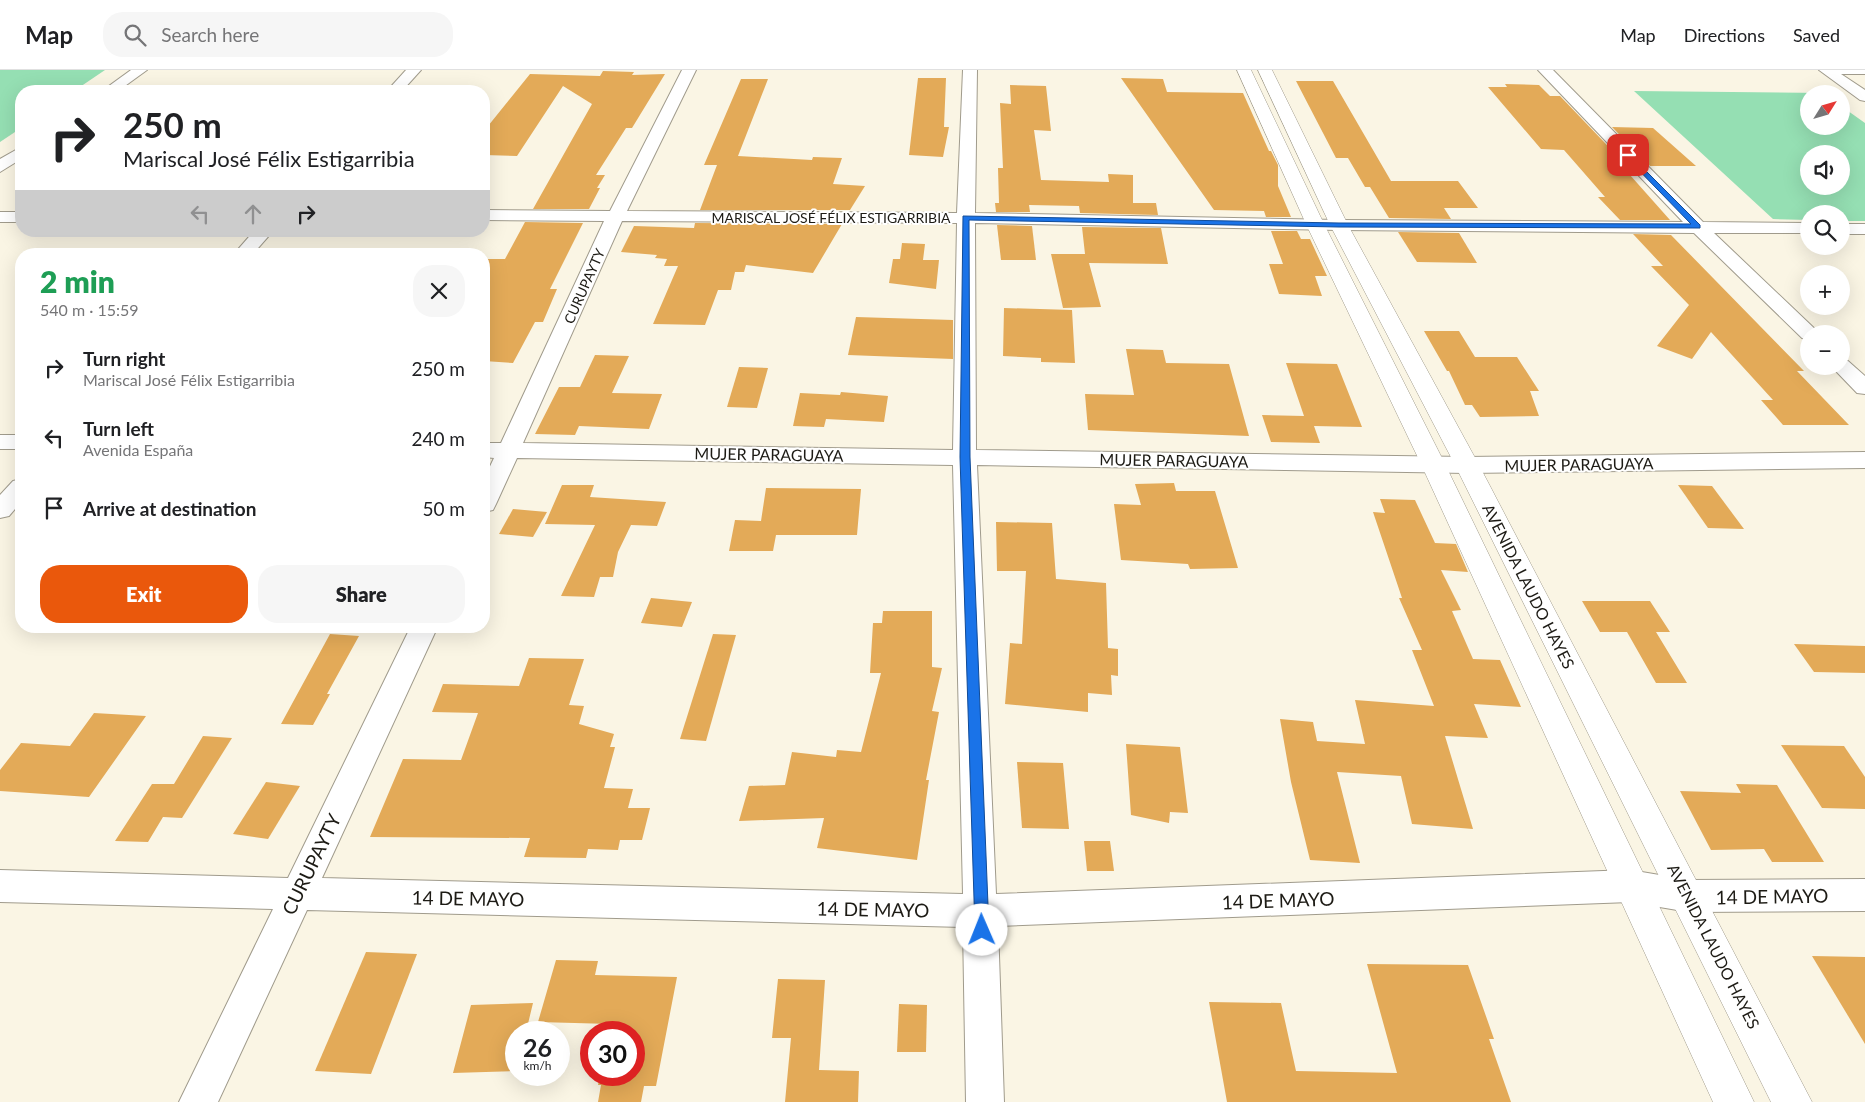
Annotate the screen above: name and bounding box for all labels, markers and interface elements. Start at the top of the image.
search box [103,12,453,57]
text: Map [25,20,73,49]
icon: search [121,21,149,49]
text: Search here [161,23,259,46]
text: Map [1620,24,1656,46]
text: Directions [1684,24,1765,46]
text: Saved [1793,24,1840,46]
north arrow [1800,85,1850,135]
map controls [1800,85,1850,375]
text: 250 m [123,103,222,145]
icon: right [40,105,105,170]
pin [1607,134,1649,176]
icon: arrive [1614,141,1642,169]
text: Mariscal José Félix Estigarribia [123,145,415,172]
button: sound [1800,145,1850,195]
icon: left [186,200,214,228]
icon: ahead [239,200,267,228]
icon: right [292,200,320,228]
button: search [1800,205,1850,255]
street label: MARISCAL JOSÉ FÉLIX ESTIGARRIBIA [711,209,951,226]
street label: CURUPAYTY [560,245,608,326]
text: 2 min [40,263,115,299]
button: close [413,265,465,317]
button: + [1800,265,1850,315]
text: 540 m · 15:59 [40,300,139,319]
button: − [1800,325,1850,375]
text: Turn right [83,347,165,370]
icon: right [40,354,68,382]
text: 250 m [411,357,465,380]
text: Mariscal José Félix Estigarribia [83,370,295,389]
text: Turn left [83,417,154,440]
icon: left [40,424,68,452]
text: 240 m [411,427,465,450]
text: Avenida España [83,440,193,459]
street label: MUJER PARAGUAYA [694,443,844,465]
street label: MUJER PARAGUAYA [1099,449,1249,471]
street label: MUJER PARAGUAYA [1504,453,1654,475]
icon: arrive [40,494,68,522]
text: Arrive at destination [83,497,256,520]
text: 50 m [422,497,465,520]
street label: AVENIDA LAUDO HAYES [1479,500,1579,672]
button: Exit [40,565,248,623]
button: Share [258,565,465,623]
street label: CURUPAYTY [277,810,345,918]
street label: AVENIDA LAUDO HAYES [1664,860,1764,1032]
street label: 14 DE MAYO [1715,884,1829,908]
street label: 14 DE MAYO [411,886,525,910]
street label: 14 DE MAYO [1221,887,1335,913]
street label: 14 DE MAYO [816,897,930,921]
position arrow [955,903,1007,955]
speed limit sign: 30 [580,1021,645,1086]
text: 26 [523,1032,552,1062]
text: km/h [523,1058,552,1073]

